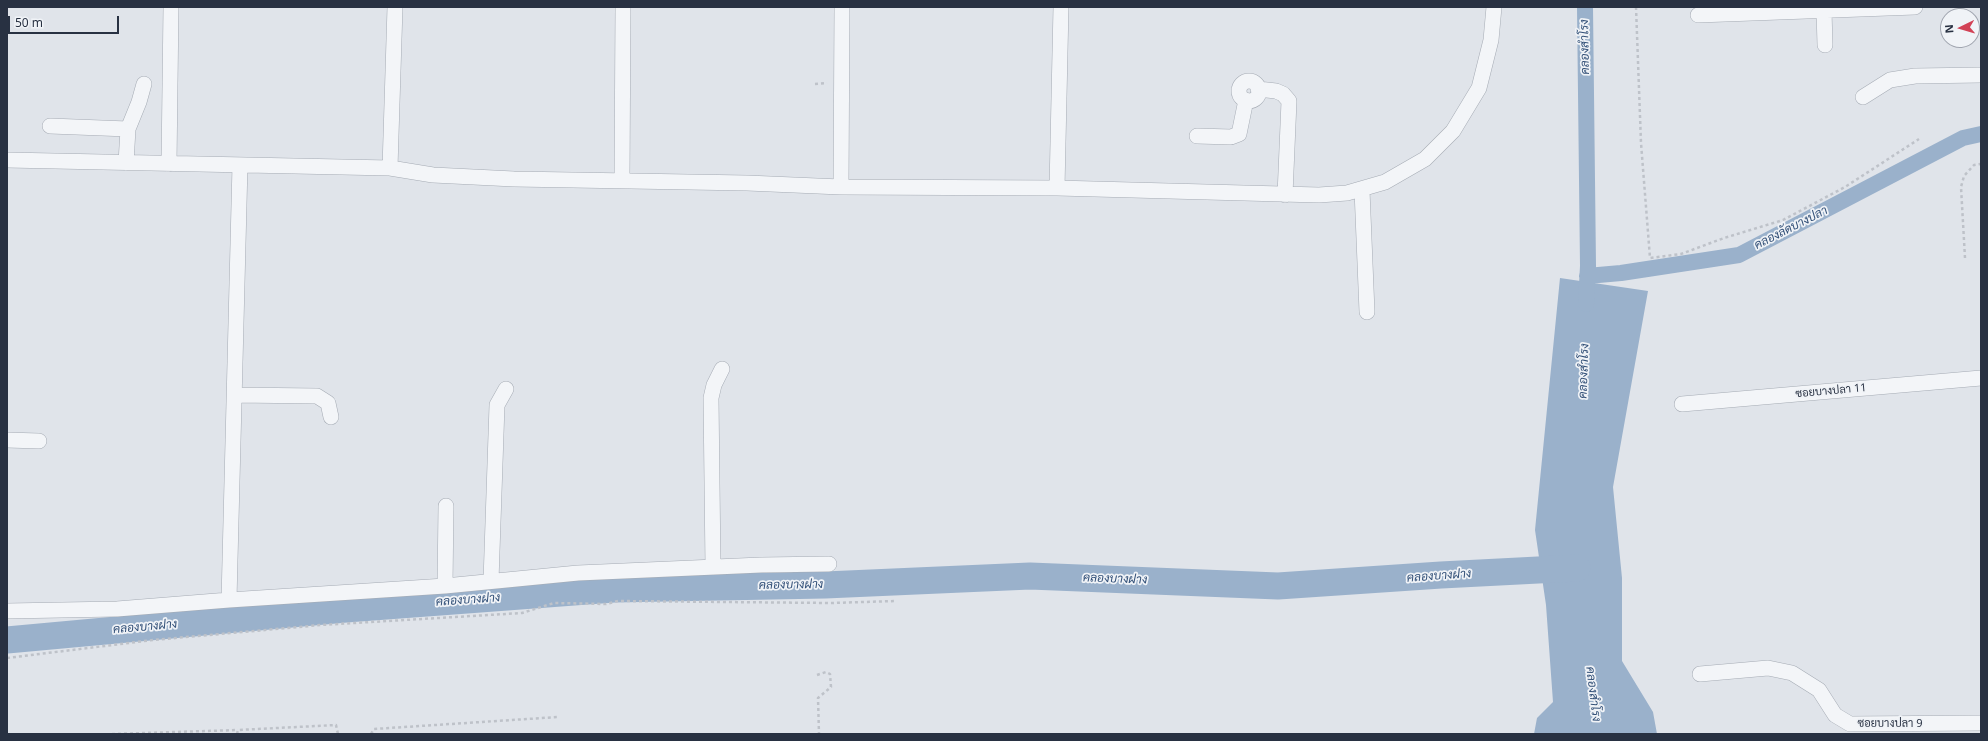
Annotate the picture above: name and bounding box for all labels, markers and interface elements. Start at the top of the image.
scale bar [10,8,121,34]
north arrow [1940,8,1980,48]
text: 50 m [15,14,43,31]
water label: คลองสำโรง [1577,19,1593,75]
text: N [1941,24,1956,34]
water label: คลองลัดบางปลา [1752,203,1830,253]
water label: คลองสำโรง [1576,343,1592,399]
street label: ซอยบางปลา 11 [1795,381,1867,401]
water label: คลองบางฝาง [1406,567,1472,585]
water label: คลองบางฝาง [1083,571,1147,587]
water label: คลองบางฝาง [759,577,823,593]
water label: คลองบางฝาง [435,591,501,609]
water label: คลองบางฝาง [112,617,178,637]
water label: คลองสำโรง [1582,666,1604,722]
street label: ซอยบางปลา 9 [1857,717,1923,731]

